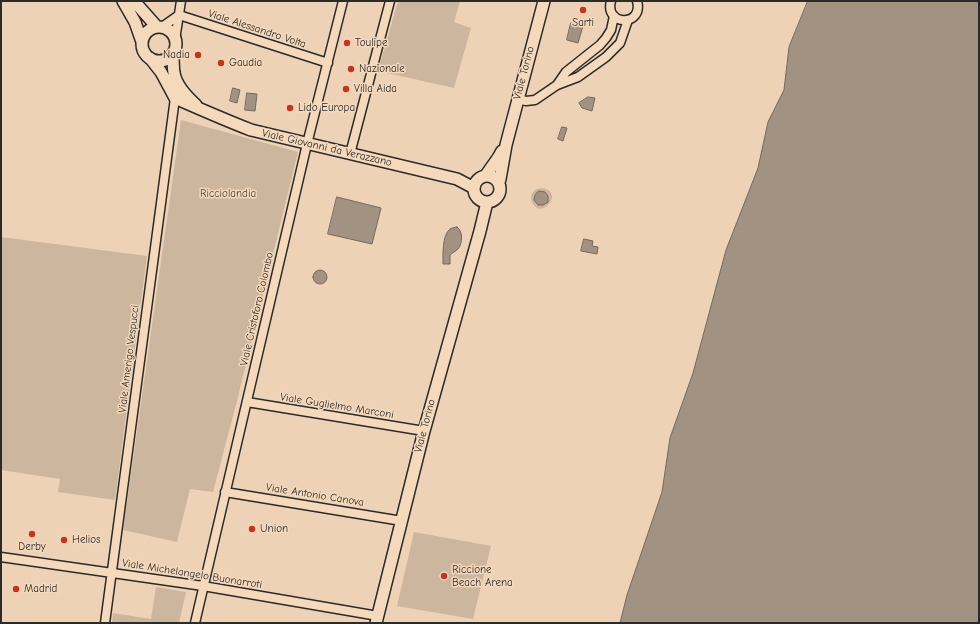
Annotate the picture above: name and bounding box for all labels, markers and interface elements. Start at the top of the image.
marker: Sarti [578,5,588,15]
street label: Viale Alessandro Volta [206,7,308,51]
place label: Sarti [572,16,594,30]
place label: Toulipe [355,36,387,50]
marker: Toulipe [342,38,352,48]
street label: Viale Torino [511,45,537,101]
place label: Nadia [163,48,190,62]
marker: Nadia [193,50,203,60]
place label: Gaudia [229,56,262,70]
marker: Gaudia [216,58,226,68]
place label: Nazionale [359,62,405,76]
marker: Nazionale [346,64,356,74]
place label: Villa Aida [354,82,397,96]
marker: Villa Aida [341,84,351,94]
place label: Lido Europa [298,101,355,115]
marker: Lido Europa [285,103,295,113]
street label: Viale Giovanni da Verazzano [261,127,393,169]
park label: Ricciolandia [200,187,256,201]
street label: Viale Cristoforo Colombo [237,251,277,367]
street label: Viale Amerigo Vespucci [116,304,142,414]
street label: Viale Guglielmo Marconi [279,390,395,422]
street label: Viale Torino [412,398,438,454]
street label: Viale Antonio Canova [265,481,365,509]
place label: Union [260,522,288,536]
marker: Union [247,524,257,534]
marker: Derby [27,529,37,539]
place label: Helios [72,533,101,547]
marker: Helios [59,535,69,545]
place label: Derby [18,540,46,554]
street label: Viale Michelangelo Buonarroti [121,556,263,592]
place label: Riccione Beach Arena [452,563,513,589]
marker: Riccione Beach Arena [439,571,449,581]
place label: Madrid [24,582,57,596]
marker: Madrid [11,584,21,594]

